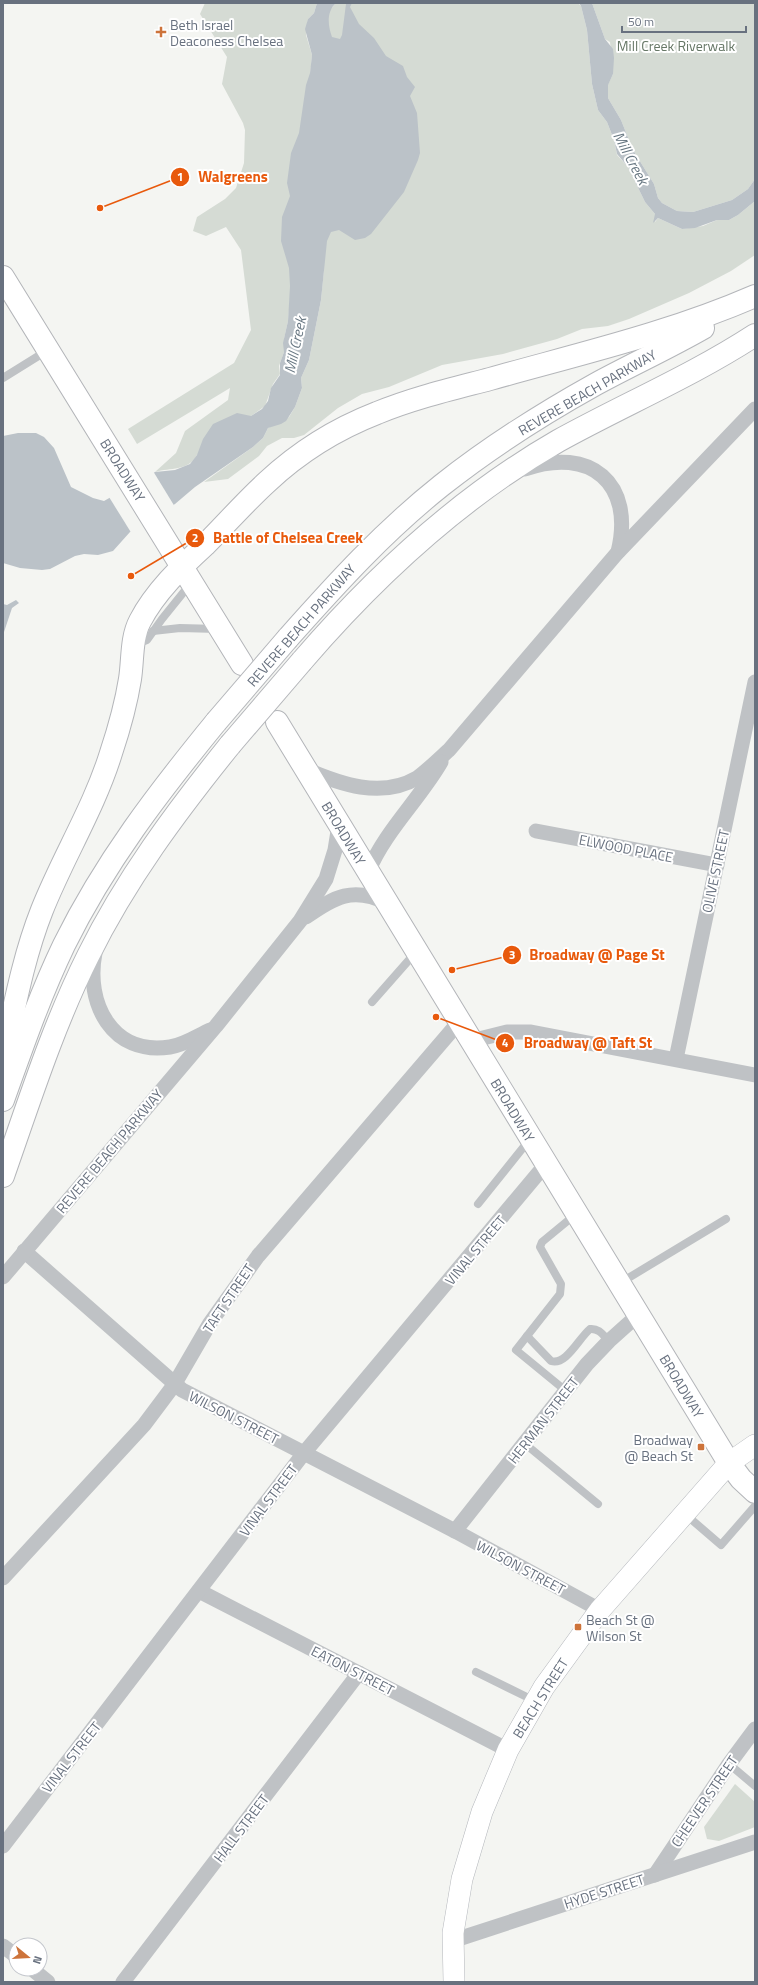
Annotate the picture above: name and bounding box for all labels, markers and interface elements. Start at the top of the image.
scale bar [622,8,746,34]
text: 50 m [628,12,654,31]
place label: Beth Israel Deaconess Chelsea [170,14,283,51]
marker: Beth Israel Deaconess Chelsea [155,26,167,38]
park label: Mill Creek Riverwalk [617,35,735,56]
water label: Mill Creek [607,127,656,191]
callout: Walgreens [170,164,276,191]
text: Walgreens [198,165,268,188]
text: 1 [177,167,183,186]
water label: Mill Creek [278,312,313,375]
street label: REVERE BEACH PARKWAY [514,344,660,440]
street label: BROADWAY [95,434,151,506]
callout: Battle of Chelsea Creek [185,525,371,552]
text: Battle of Chelsea Creek [213,526,363,549]
text: 2 [192,528,198,547]
street label: REVERE BEACH PARKWAY [242,559,361,691]
street label: BROADWAY [317,797,372,869]
street label: OLIVE STREET [696,827,734,915]
street label: ELWOOD PLACE [577,829,675,867]
callout: Broadway @ Page St [502,941,673,968]
text: Broadway @ Page St [529,943,665,966]
text: 3 [509,945,515,964]
callout: Broadway @ Taft St [495,1029,660,1056]
text: Broadway @ Taft St [524,1031,653,1054]
text: 4 [502,1033,509,1052]
street label: BROADWAY [486,1074,541,1146]
street label: REVERE BEACH PARKWAY [51,1084,168,1218]
street label: VINAL STREET [439,1210,511,1290]
street label: TAFT STREET [197,1259,259,1337]
street label: BROADWAY [655,1350,710,1422]
street label: HERMAN STREET [502,1372,584,1468]
street label: WILSON STREET [185,1385,283,1449]
place label: Broadway @ Beach St [624,1429,693,1466]
marker: Broadway @ Beach St [696,1442,706,1452]
street label: VINAL STREET [234,1459,303,1541]
street label: WILSON STREET [473,1535,570,1600]
place label: Beach St @ Wilson St [586,1609,655,1646]
marker: Beach St @ Wilson St [573,1622,583,1632]
street label: EATON STREET [308,1640,399,1700]
street label: BEACH STREET [507,1653,573,1742]
street label: VINAL STREET [36,1716,106,1797]
street label: CHEEVER STREET [665,1750,743,1851]
street label: HALL STREET [208,1789,274,1867]
street label: HYDE STREET [561,1868,647,1914]
north arrow [8,1937,48,1977]
text: N [29,1954,46,1966]

